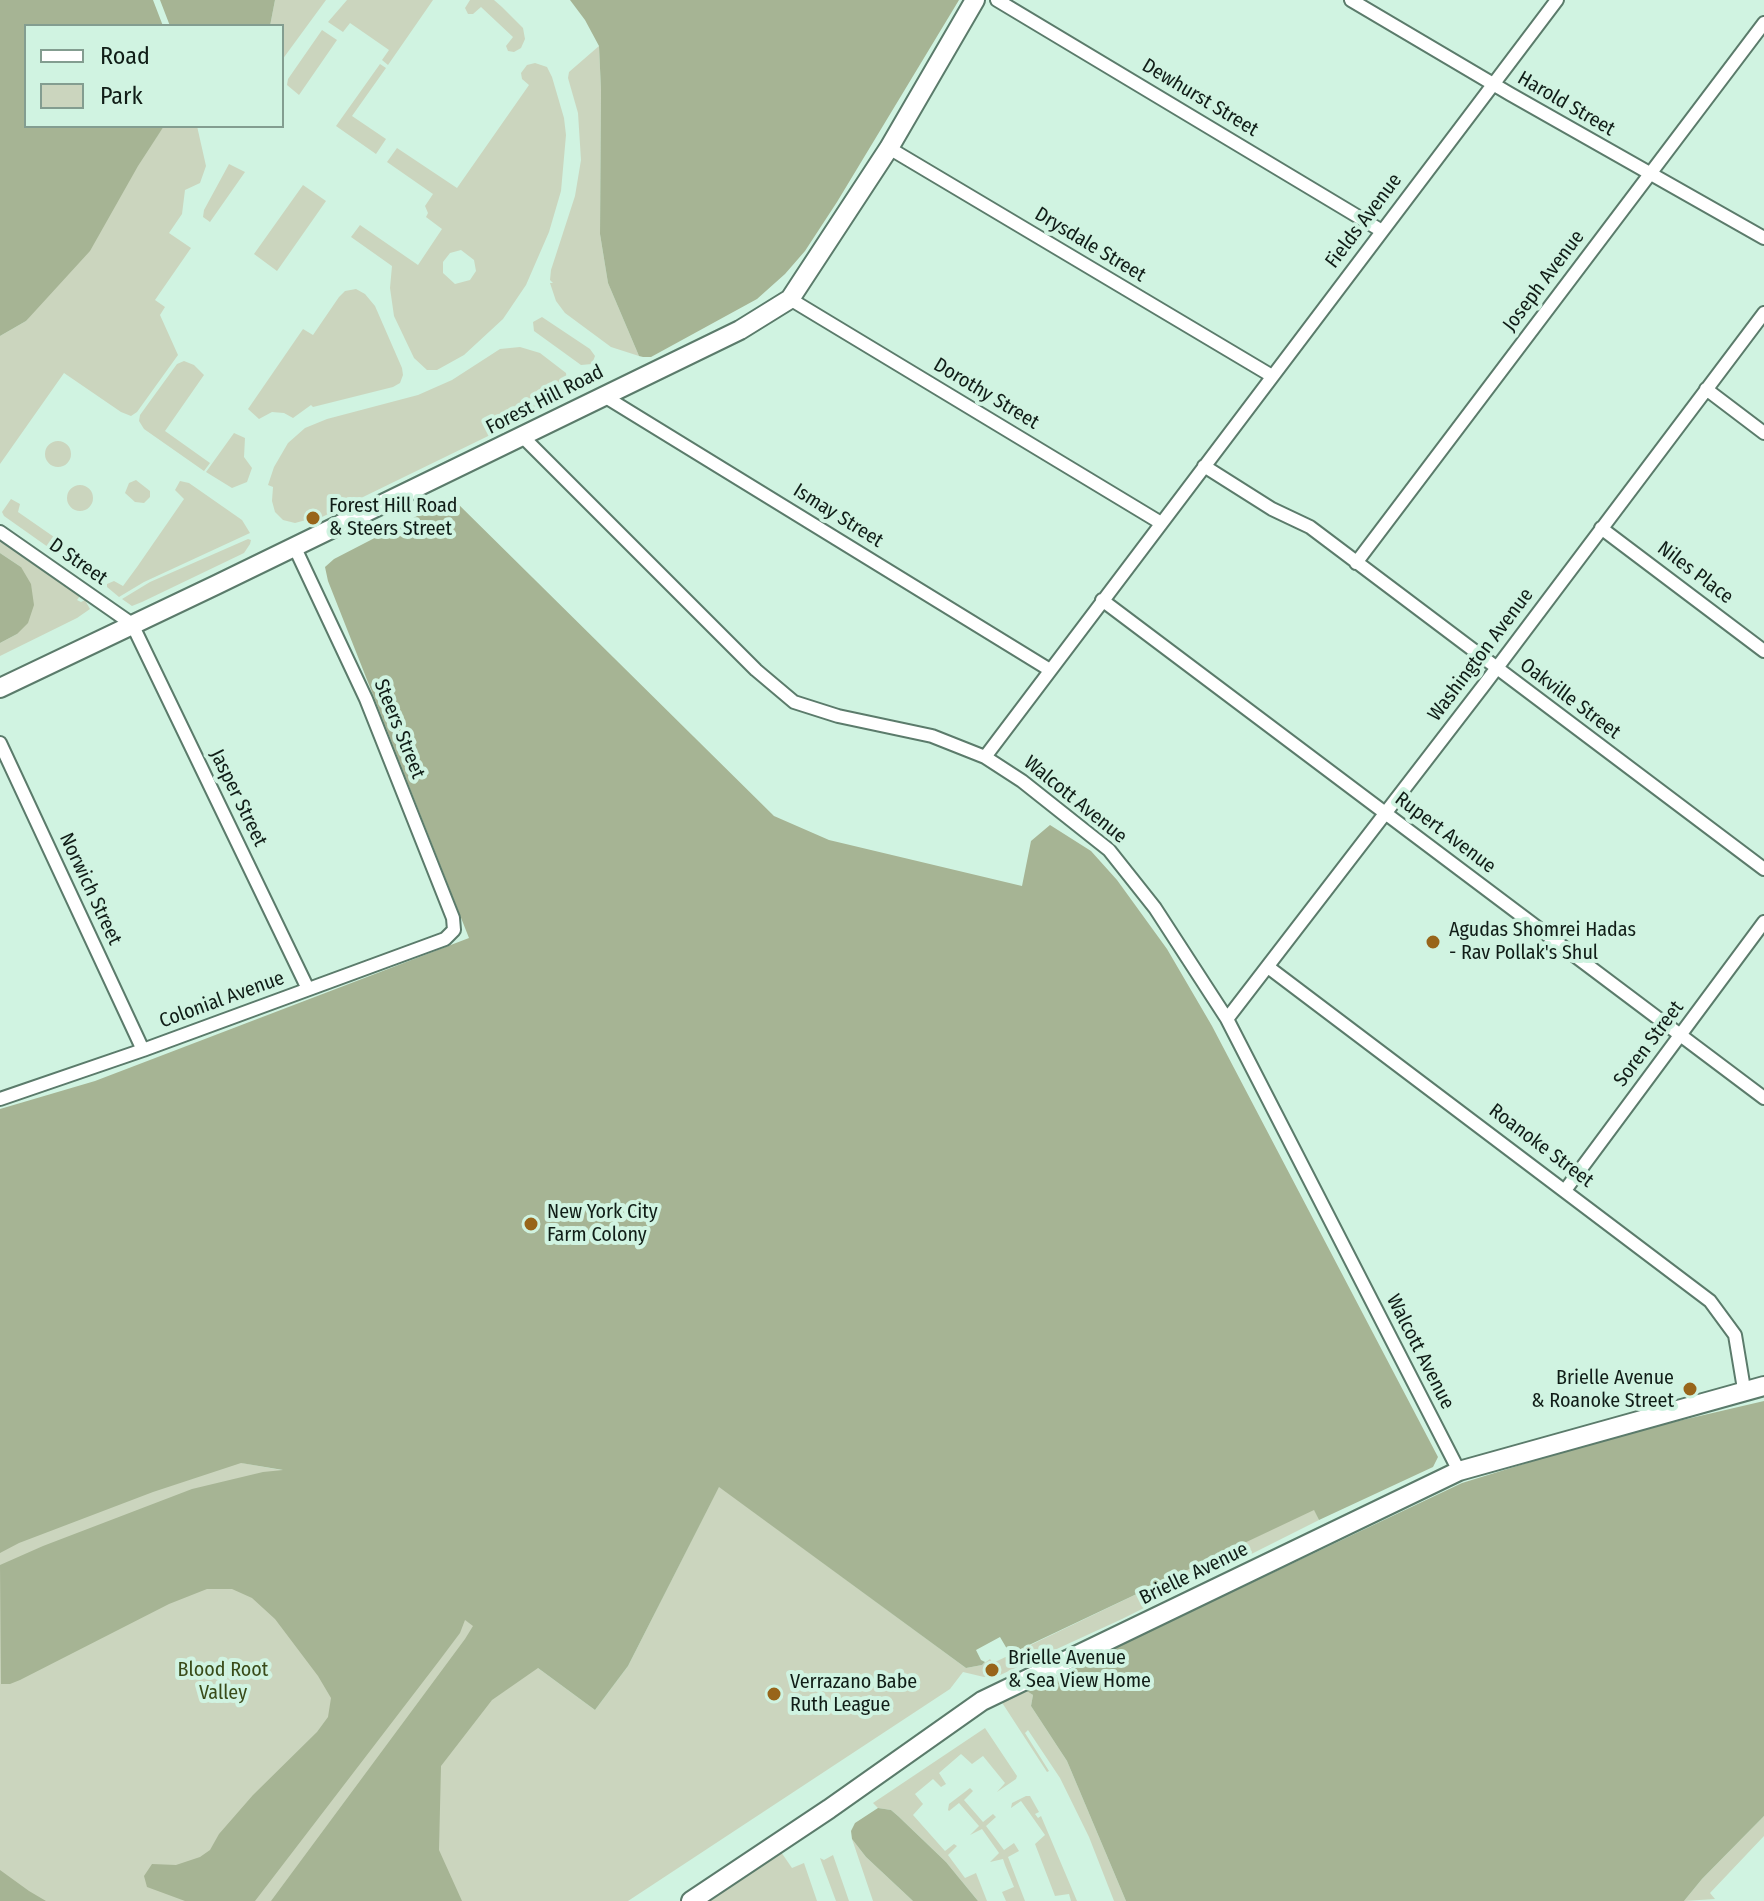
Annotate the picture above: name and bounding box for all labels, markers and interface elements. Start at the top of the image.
legend [24,24,284,128]
text: Road [100,42,150,70]
street label: Dewhurst Street [1138,54,1262,142]
street label: Harold Street [1513,66,1619,142]
text: Park [100,82,143,110]
street label: Fields Avenue [1321,169,1407,273]
street label: Drysdale Street [1030,202,1150,288]
street label: Joseph Avenue [1498,226,1590,336]
street label: Dorothy Street [929,353,1043,435]
street label: Forest Hill Road [482,360,608,440]
street label: Ismay Street [789,479,887,553]
place label: Forest Hill Road & Steers Street [329,494,458,541]
marker: Forest Hill Road & Steers Street [304,509,322,527]
street label: D Street [44,533,112,591]
street label: Niles Place [1652,537,1738,609]
street label: Washington Avenue [1423,584,1539,726]
street label: Oakville Street [1515,653,1625,745]
street label: Steers Street [368,676,430,782]
street label: Jasper Street [204,746,272,850]
street label: Walcott Avenue [1019,751,1131,849]
street label: Rupert Avenue [1390,787,1500,879]
street label: Norwich Street [54,829,126,949]
place label: Agudas Shomrei Hadas - Rav Pollak's Shul [1449,918,1636,965]
marker: Agudas Shomrei Hadas - Rav Pollak's Shul [1424,933,1442,951]
street label: Colonial Avenue [156,966,288,1034]
street label: Soren Street [1609,996,1689,1092]
street label: Roanoke Street [1484,1099,1598,1193]
place label: New York City Farm Colony [547,1200,658,1247]
marker: New York City Farm Colony [522,1215,540,1233]
street label: Walcott Avenue [1381,1291,1459,1413]
place label: Brielle Avenue & Roanoke Street [1531,1366,1674,1413]
marker: Brielle Avenue & Roanoke Street [1681,1380,1699,1398]
street label: Brielle Avenue [1136,1537,1252,1611]
place label: Brielle Avenue & Sea View Home [1008,1646,1151,1693]
park label: Blood Root Valley [178,1658,268,1705]
marker: Brielle Avenue & Sea View Home [983,1661,1001,1679]
place label: Verrazano Babe Ruth League [790,1670,917,1717]
marker: Verrazano Babe Ruth League [765,1685,783,1703]

